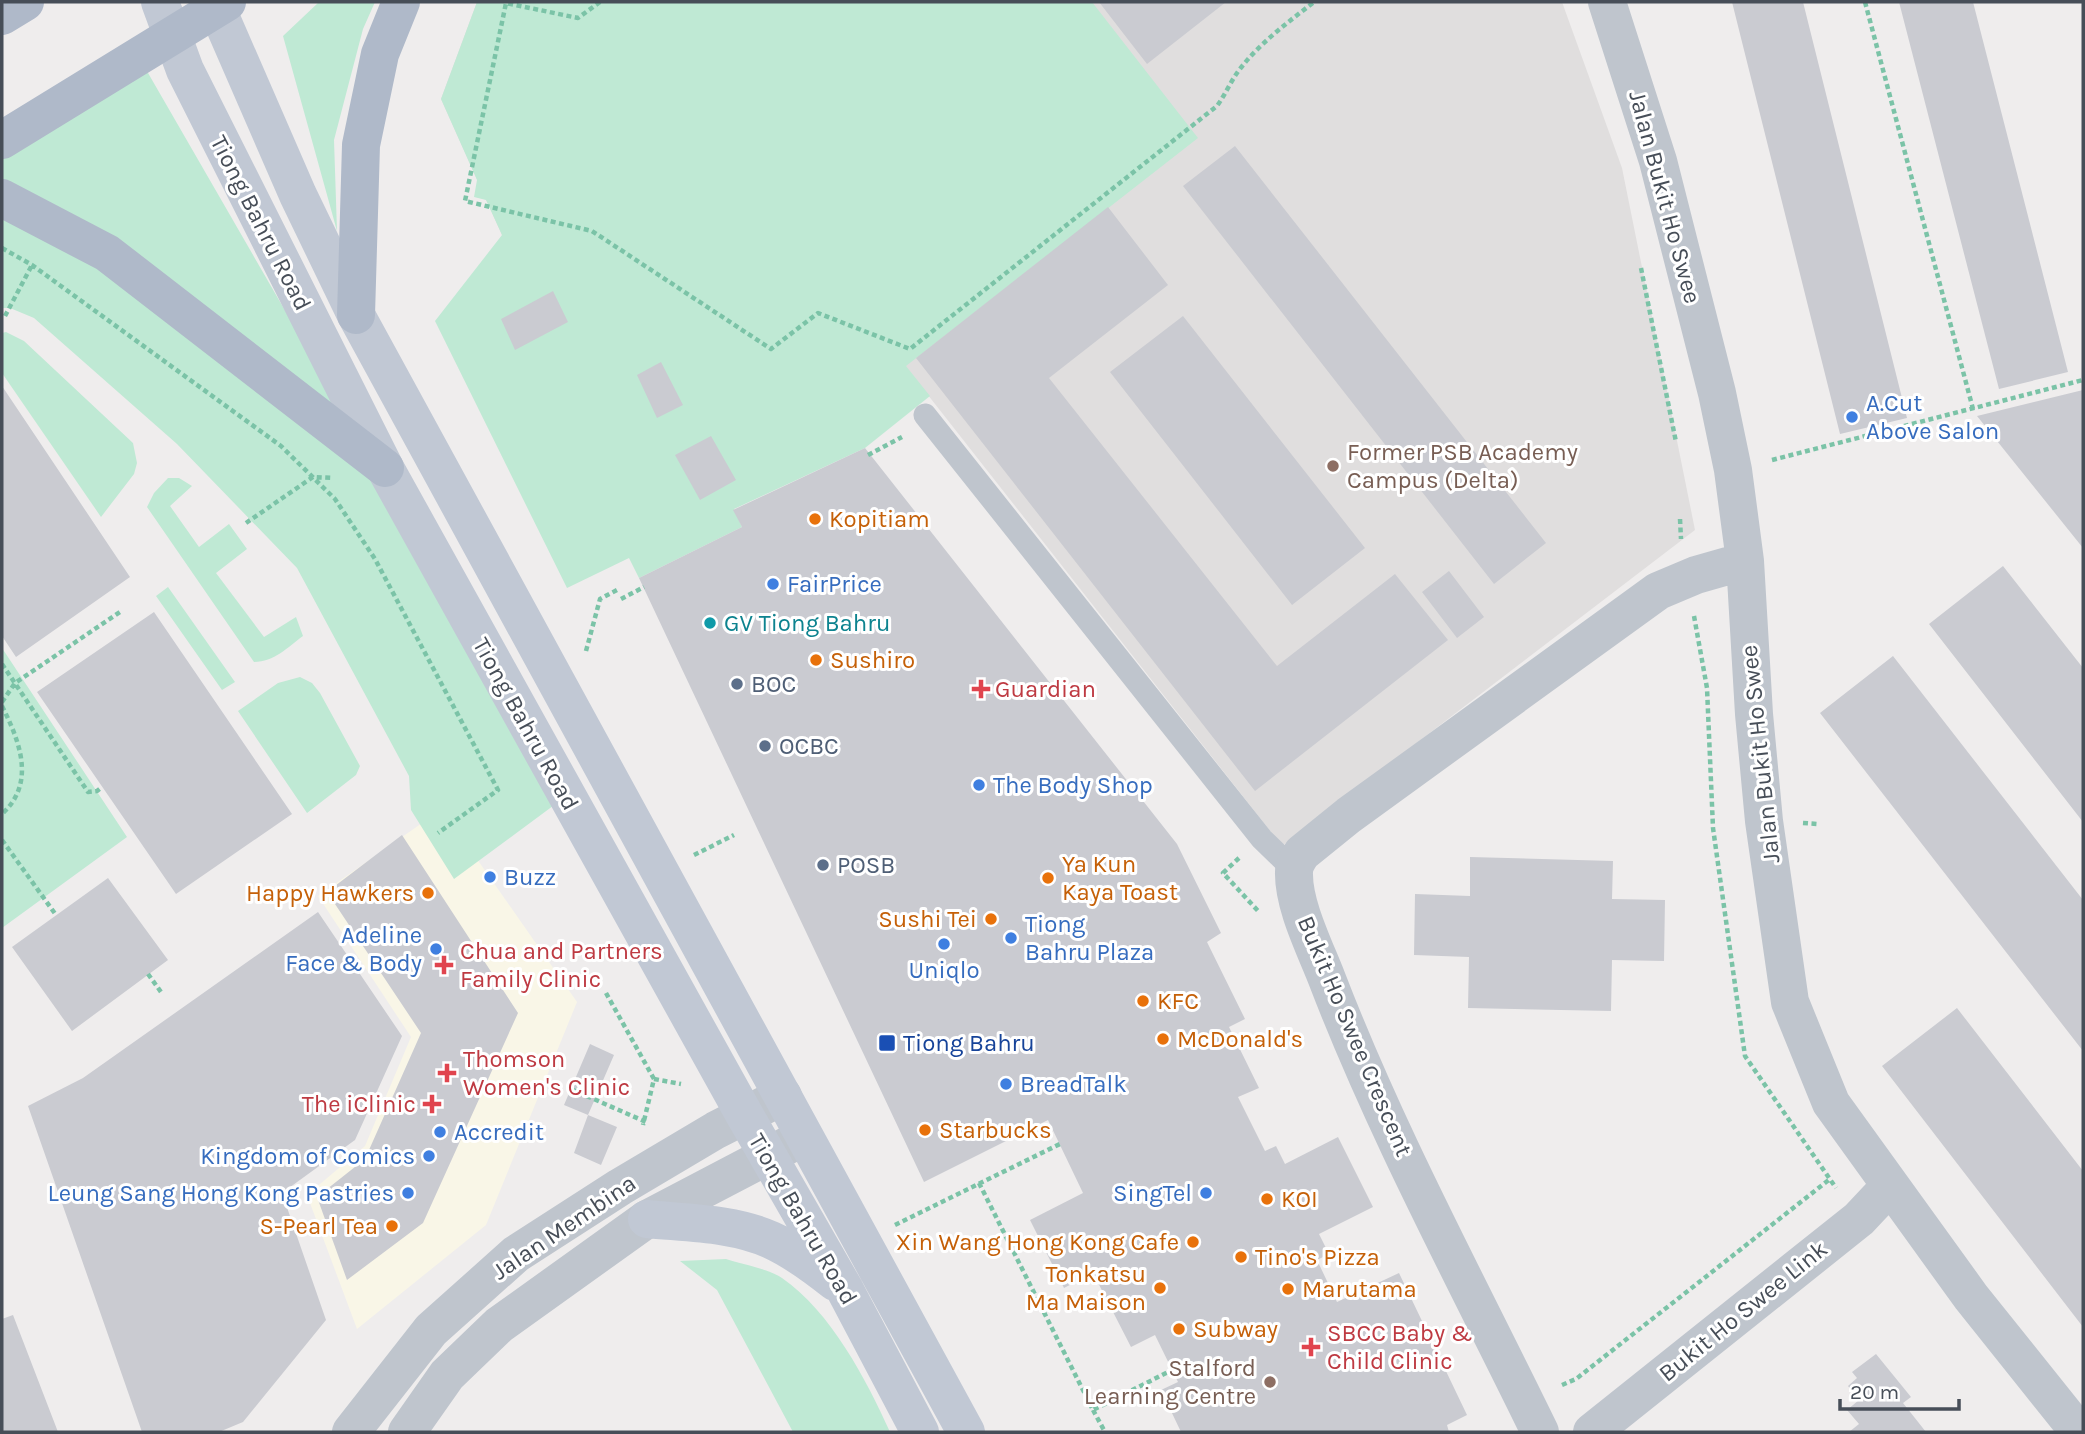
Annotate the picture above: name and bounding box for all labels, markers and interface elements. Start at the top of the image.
street label: Jalan Bukit Ho Swee [1623,87,1707,307]
street label: Tiong Bahru Road [205,131,317,315]
place label: A.Cut Above Salon [1866,389,1999,445]
marker: A.Cut Above Salon [1844,409,1860,425]
place label: Former PSB Academy Campus (Delta) [1347,438,1578,494]
marker: Former PSB Academy Campus (Delta) [1325,458,1341,474]
place label: Kopitiam [829,505,930,533]
marker: Kopitiam [807,511,823,527]
place label: FairPrice [787,570,882,598]
marker: FairPrice [765,576,781,592]
place label: GV Tiong Bahru [724,609,891,637]
marker: GV Tiong Bahru [702,615,718,631]
street label: Tiong Bahru Road [467,633,585,815]
street label: Jalan Bukit Ho Swee [1735,644,1785,864]
place label: Sushiro [830,646,915,674]
marker: Sushiro [808,652,824,668]
place label: BOC [751,670,796,698]
place label: Guardian [995,675,1096,703]
marker: BOC [729,676,745,692]
marker: Guardian [973,681,989,697]
place label: OCBC [779,732,839,760]
marker: OCBC [757,738,773,754]
place label: The Body Shop [993,771,1153,799]
marker: The Body Shop [971,777,987,793]
place label: Ya Kun Kaya Toast [1062,850,1178,906]
place label: POSB [837,851,895,879]
marker: POSB [815,857,831,873]
place label: Buzz [504,863,556,891]
marker: Buzz [482,869,498,885]
marker: Ya Kun Kaya Toast [1040,870,1056,886]
place label: Happy Hawkers [246,879,414,907]
marker: Happy Hawkers [420,885,436,901]
place label: Sushi Tei [878,905,977,933]
place label: Tiong Bahru Plaza [1025,910,1154,966]
marker: Sushi Tei [983,911,999,927]
street label: Bukit Ho Swee Crescent [1292,912,1418,1160]
place label: Adeline Face & Body [285,921,422,977]
marker: Tiong Bahru Plaza [1003,930,1019,946]
marker: Uniqlo [936,936,952,952]
place label: Chua and Partners Family Clinic [460,937,663,993]
marker: Adeline Face & Body [428,941,444,957]
marker: Chua and Partners Family Clinic [434,955,454,975]
place label: Uniqlo [908,956,980,984]
place label: KFC [1157,987,1199,1015]
marker: KFC [1135,993,1151,1009]
place label: McDonald's [1177,1025,1303,1053]
place label: Tiong Bahru [903,1029,1035,1057]
marker: McDonald's [1155,1031,1171,1047]
marker: Tiong Bahru [877,1033,897,1053]
place label: Thomson Women's Clinic [463,1045,630,1101]
marker: Thomson Women's Clinic [437,1063,457,1083]
place label: BreadTalk [1020,1070,1127,1098]
marker: BreadTalk [998,1076,1014,1092]
place label: The iClinic [302,1090,416,1118]
marker: The iClinic [422,1094,442,1114]
place label: Starbucks [939,1116,1052,1144]
place label: Accredit [454,1118,544,1146]
marker: Starbucks [917,1122,933,1138]
marker: Accredit [432,1124,448,1140]
street label: Tiong Bahru Road [743,1129,863,1309]
place label: Kingdom of Comics [200,1142,415,1170]
marker: Kingdom of Comics [421,1148,437,1164]
street label: Jalan Membina [487,1169,641,1285]
place label: Leung Sang Hong Kong Pastries [48,1179,394,1207]
place label: SingTel [1113,1179,1192,1207]
marker: Leung Sang Hong Kong Pastries [400,1185,416,1201]
marker: SingTel [1198,1185,1214,1201]
place label: KOI [1281,1185,1318,1213]
marker: KOI [1259,1191,1275,1207]
place label: S-Pearl Tea [259,1212,378,1240]
marker: S-Pearl Tea [384,1218,400,1234]
place label: Xin Wang Hong Kong Cafe [896,1228,1179,1256]
marker: Xin Wang Hong Kong Cafe [1185,1234,1201,1250]
street label: Bukit Ho Swee Link [1653,1235,1833,1387]
place label: Tino's Pizza [1255,1243,1380,1271]
marker: Tino's Pizza [1233,1249,1249,1265]
place label: Tonkatsu Ma Maison [1026,1260,1146,1316]
place label: Marutama [1302,1275,1417,1303]
marker: Tonkatsu Ma Maison [1152,1280,1168,1296]
marker: Marutama [1280,1281,1296,1297]
place label: Subway [1193,1315,1278,1343]
place label: SBCC Baby & Child Clinic [1327,1319,1473,1375]
marker: Subway [1171,1321,1187,1337]
marker: SBCC Baby & Child Clinic [1301,1337,1321,1357]
place label: Stalford Learning Centre [1084,1354,1256,1410]
scale bar [1840,1368,1959,1412]
marker: Stalford Learning Centre [1262,1374,1278,1390]
text: 20 m [1850,1380,1899,1404]

